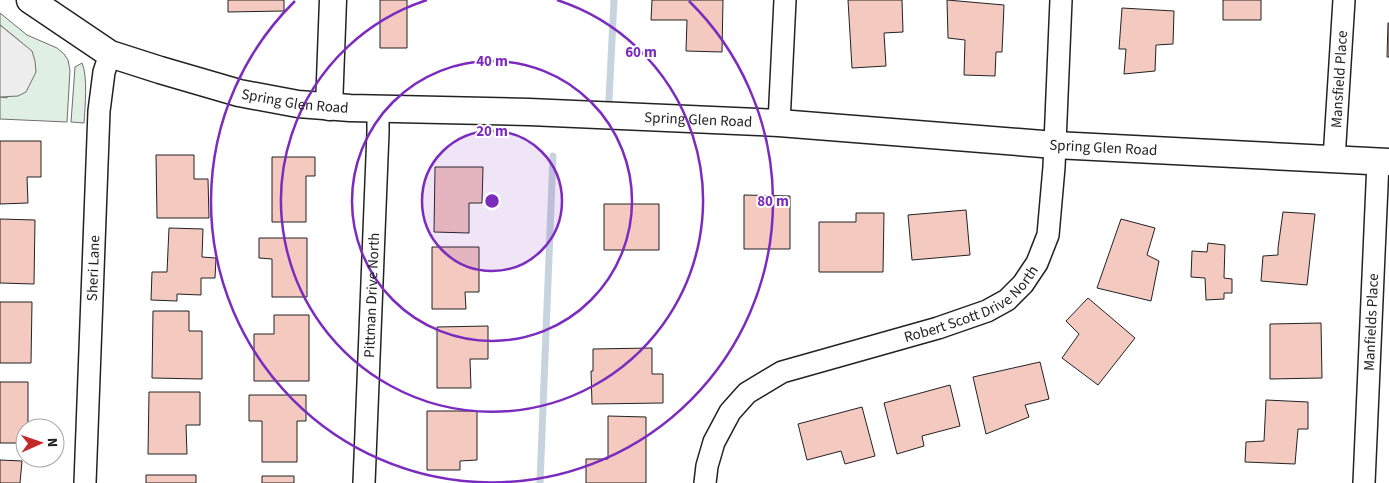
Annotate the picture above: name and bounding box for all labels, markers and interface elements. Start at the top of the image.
street label: Mansfield Place [1326,30,1353,129]
text: 60 m [625,42,657,63]
text: 40 m [476,51,508,72]
street label: Spring Glen Road [240,84,349,119]
street label: Spring Glen Road [644,107,753,133]
text: 20 m [476,121,508,142]
street label: Spring Glen Road [1048,135,1158,161]
text: 80 m [757,191,789,212]
centre of rings [483,192,501,210]
street label: Pittman Drive North [359,232,385,358]
street label: Sheri Lane [82,235,105,302]
street label: Robert Scott Drive North [902,261,1044,348]
street label: Manfields Place [1359,273,1384,371]
north arrow [15,418,65,468]
text: N [42,438,62,448]

